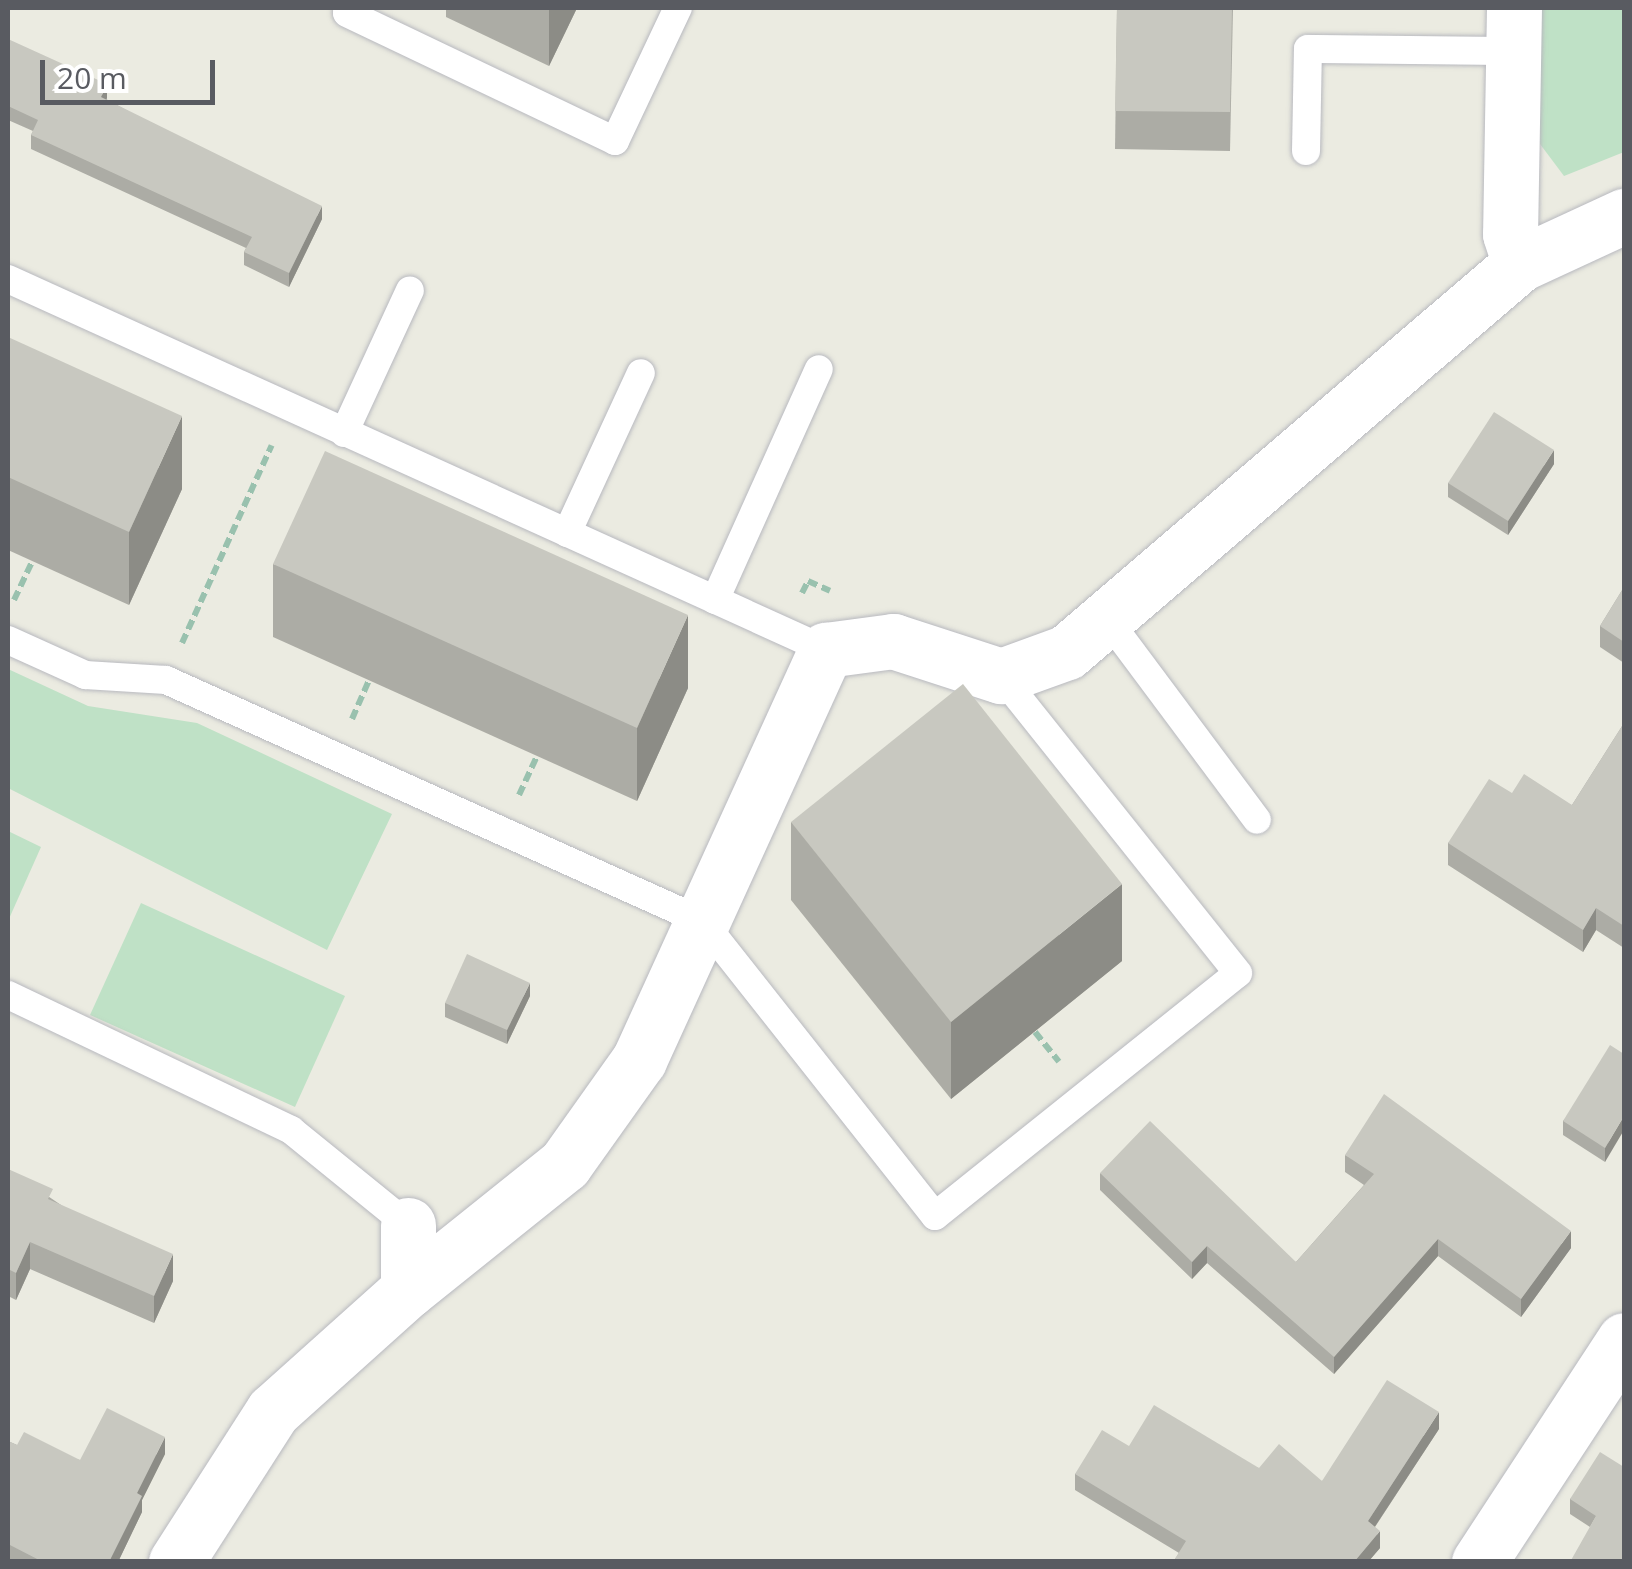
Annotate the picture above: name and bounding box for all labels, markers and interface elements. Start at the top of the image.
scale bar [45,40,220,102]
text: 20 m [57,57,127,98]

